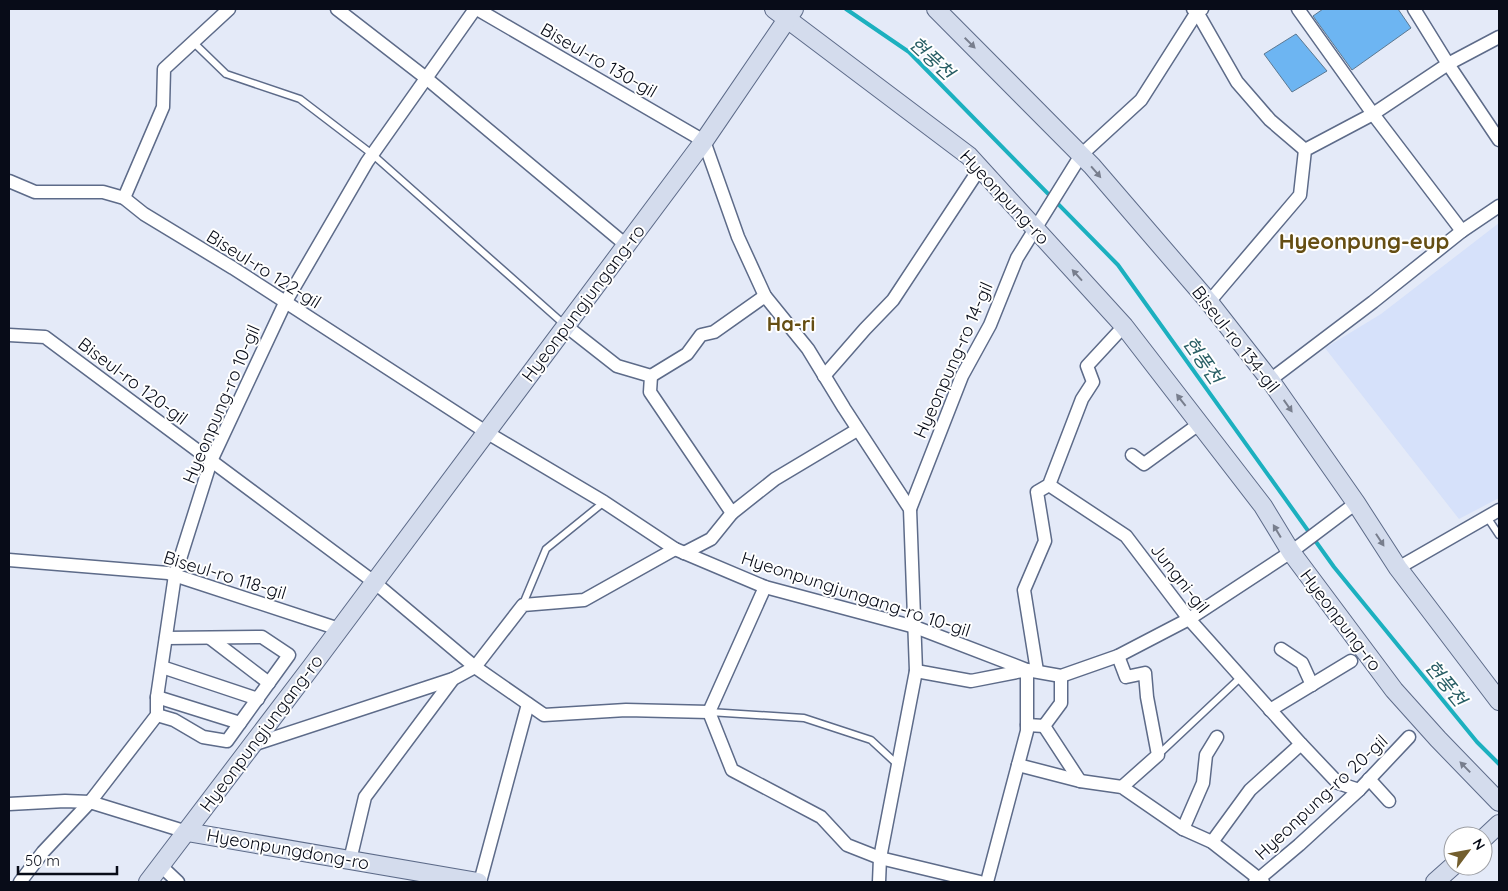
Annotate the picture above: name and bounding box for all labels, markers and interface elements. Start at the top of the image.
street label: Biseul-ro 130-gil [537,17,661,103]
water label: 현풍천 [905,31,960,86]
one-way arrow [964,37,976,49]
street label: Hyeonpung-ro [955,145,1055,249]
one-way arrow [1091,165,1102,178]
street label: Hyeonpungjungang-ro [516,220,650,386]
street label: Biseul-ro 122-gil [202,225,326,313]
district label: Hyeonpung-eup [1279,227,1449,255]
one-way arrow [1071,270,1083,282]
street label: Hyeonpung-ro 14-gil [908,278,998,442]
street label: Biseul-ro 134-gil [1187,281,1285,397]
district label: Ha-ri [767,311,815,336]
street label: Hyeonpung-ro 10-gil [177,321,265,487]
street label: Biseul-ro 120-gil [74,332,192,430]
water label: 현풍천 [1178,332,1229,390]
one-way arrow [1176,393,1186,407]
one-way arrow [1283,399,1293,413]
one-way arrow [1273,524,1282,537]
one-way arrow [1375,533,1384,547]
street label: Jungni-gil [1145,538,1215,618]
street label: Biseul-ro 118-gil [161,545,289,605]
street label: Hyeonpungjungang-ro 10-gil [738,546,974,642]
street label: Hyeonpung-ro [1295,564,1387,676]
street label: Hyeonpungjungang-ro [194,650,328,816]
water label: 현풍천 [1420,655,1473,712]
street label: Hyeonpung-ro 20-gil [1250,729,1392,865]
one-way arrow [1459,761,1471,773]
street label: Hyeonpungdong-ro [205,823,371,875]
north arrow [1443,826,1493,876]
text: N [1469,835,1489,853]
scale bar [18,844,116,876]
text: 50 m [25,851,60,870]

